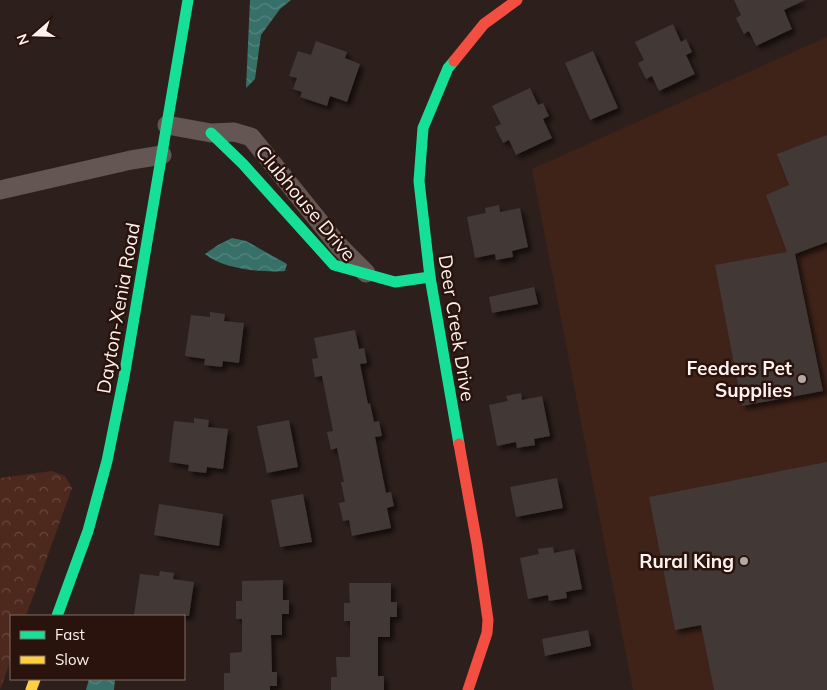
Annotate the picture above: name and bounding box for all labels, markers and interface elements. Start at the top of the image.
north arrow [10,10,60,60]
text: N [13,31,33,47]
street label: Clubhouse Drive [251,140,361,266]
street label: Dayton-Xenia Road [91,221,145,395]
street label: Deer Creek Drive [434,253,480,403]
place label: Feeders Pet Supplies [687,356,792,402]
marker: Feeders Pet Supplies [796,373,808,385]
place label: Rural King [639,549,734,573]
marker: Rural King [738,555,750,567]
legend [10,615,185,680]
text: Fast [55,625,85,644]
text: Slow [55,650,89,669]

